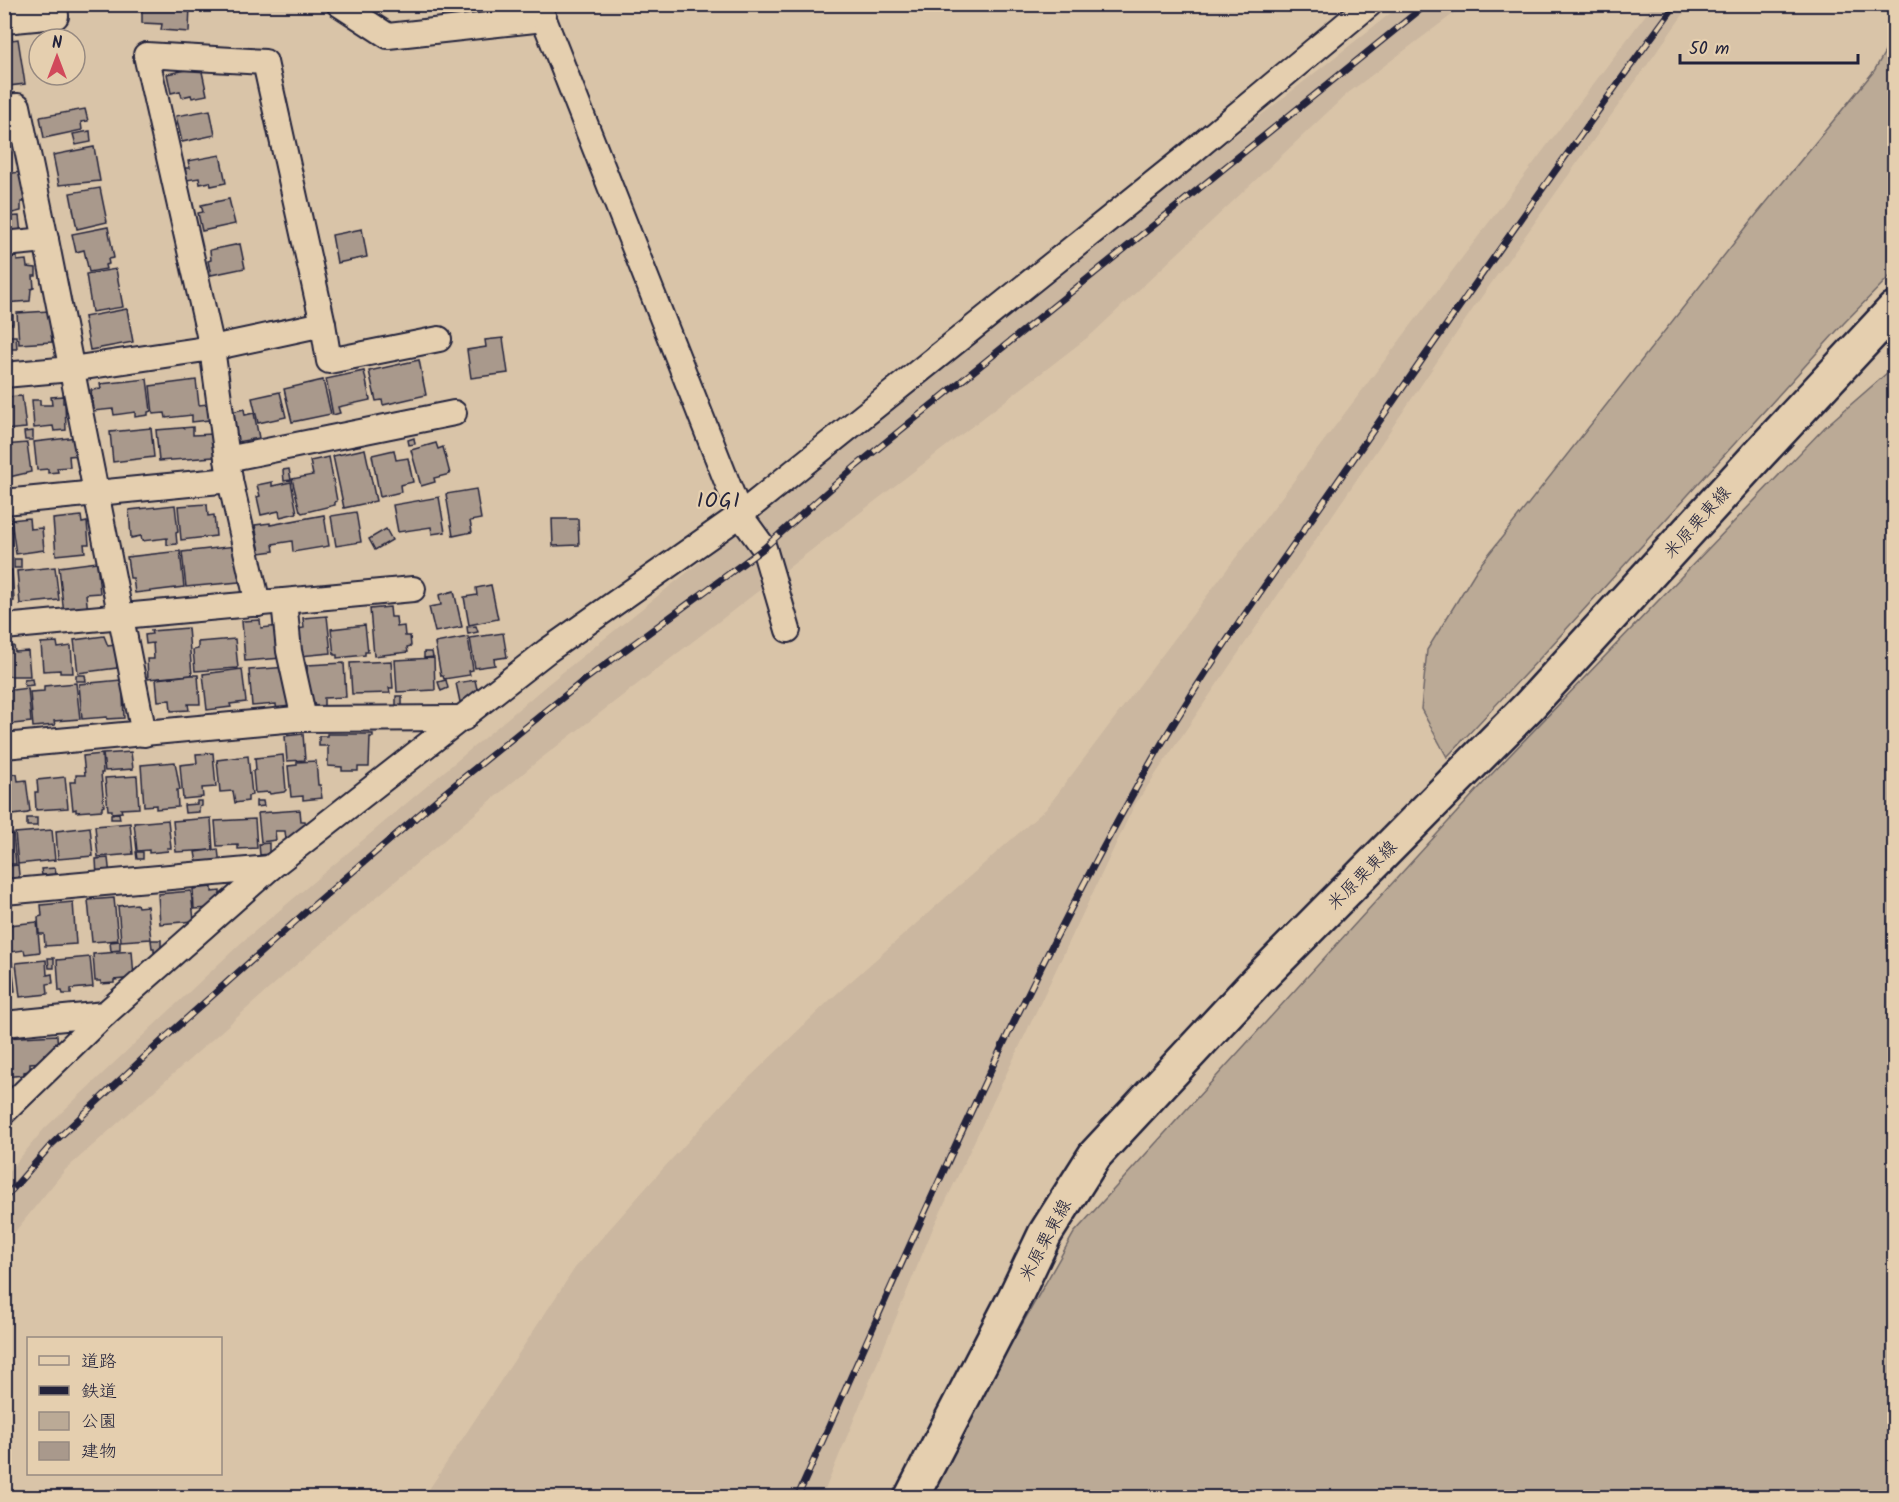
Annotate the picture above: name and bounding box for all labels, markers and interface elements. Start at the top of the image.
north arrow [27,27,87,87]
scale bar [1680,27,1858,65]
text: N [52,31,62,56]
text: 50 m [1689,35,1729,64]
street label: 米原栗東線 [1657,480,1739,566]
district label: IOGI [697,485,741,518]
street label: 米原栗東線 [1321,834,1405,918]
street label: 米原栗東線 [1012,1194,1080,1287]
legend [27,1337,222,1475]
text: 道路 [81,1348,117,1377]
text: 鉄道 [81,1378,117,1407]
text: 公園 [81,1408,117,1437]
text: 建物 [81,1438,117,1467]

